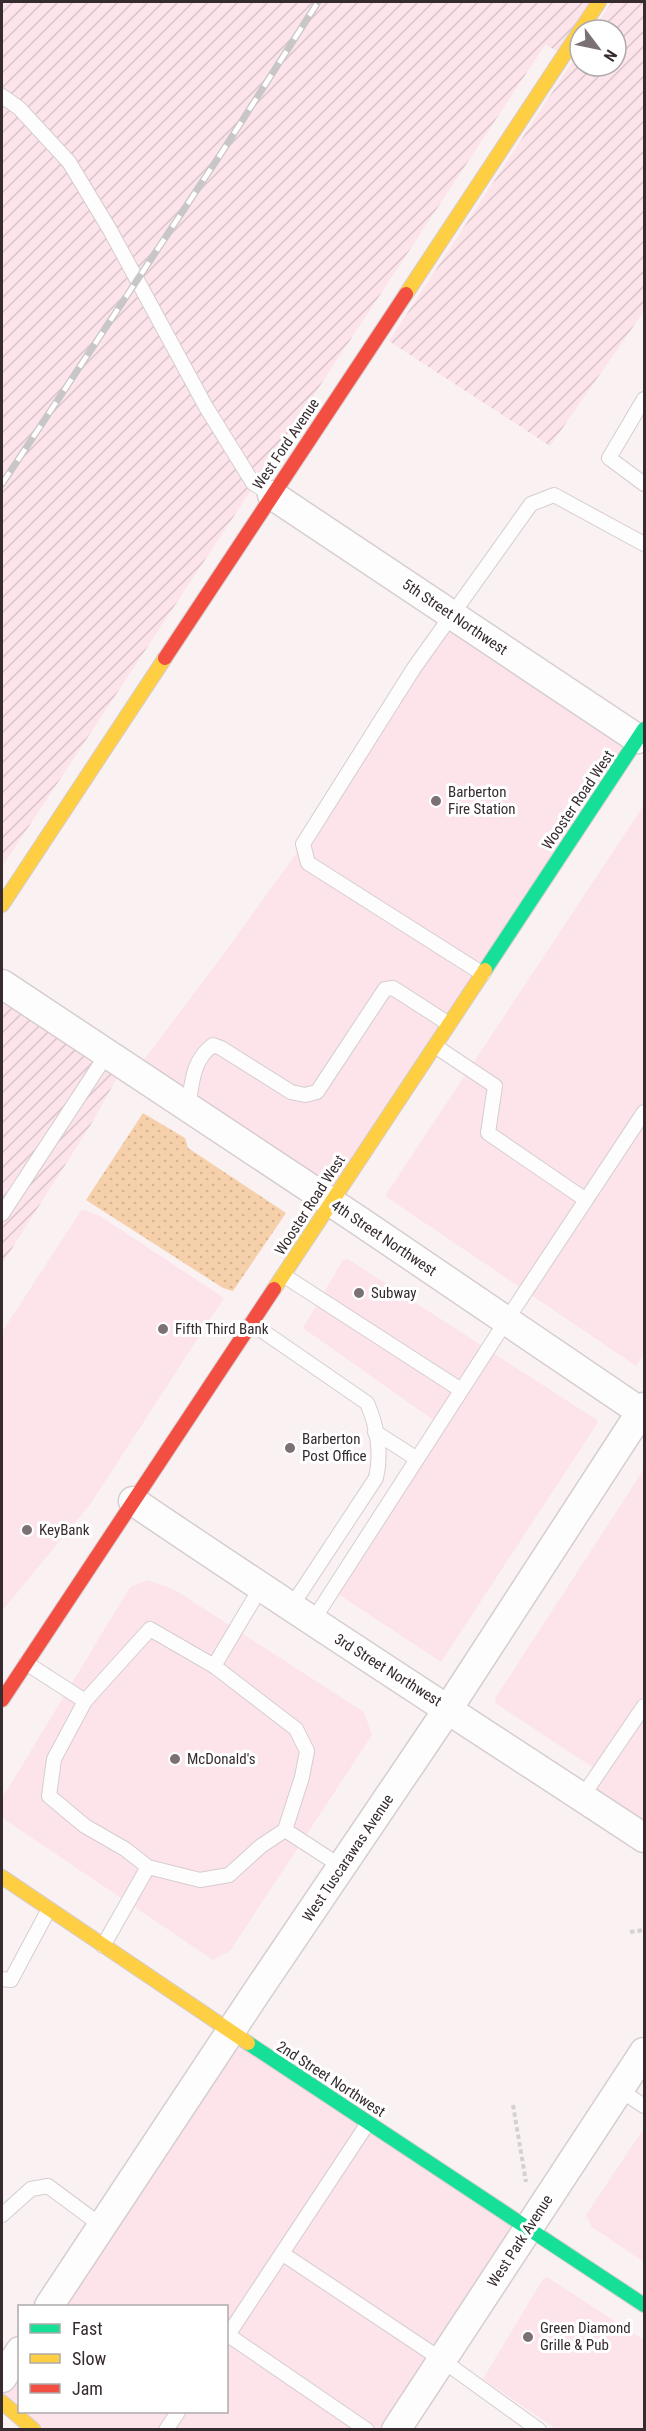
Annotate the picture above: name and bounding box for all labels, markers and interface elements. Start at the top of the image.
north arrow [568,18,628,78]
text: N [600,46,621,65]
street label: West Ford Avenue [249,395,323,493]
street label: 5th Street Northwest [399,575,511,659]
street label: Wooster Road West [538,747,618,853]
place label: Barberton Fire Station [448,783,516,818]
marker: Barberton Fire Station [429,794,443,808]
street label: Wooster Road West [271,1152,349,1258]
street label: 4th Street Northwest [328,1196,440,1280]
place label: Subway [371,1284,417,1302]
marker: Subway [352,1286,366,1300]
place label: Fifth Third Bank [175,1320,269,1338]
marker: Fifth Third Bank [156,1322,170,1336]
place label: Barberton Post Office [302,1430,367,1465]
marker: Barberton Post Office [283,1441,297,1455]
place label: KeyBank [39,1521,90,1539]
marker: KeyBank [20,1523,34,1537]
street label: 3rd Street Northwest [331,1630,445,1710]
place label: McDonald's [187,1750,256,1768]
marker: McDonald's [168,1752,182,1766]
street label: West Tuscarawas Avenue [299,1791,397,1925]
street label: 2nd Street Northwest [273,2037,389,2121]
street label: West Park Avenue [483,2192,557,2290]
legend [18,2305,228,2413]
text: Fast [72,2318,103,2339]
place label: Green Diamond Grille & Pub [540,2319,631,2354]
marker: Green Diamond Grille & Pub [521,2330,535,2344]
text: Slow [72,2348,107,2369]
text: Jam [72,2378,103,2399]

